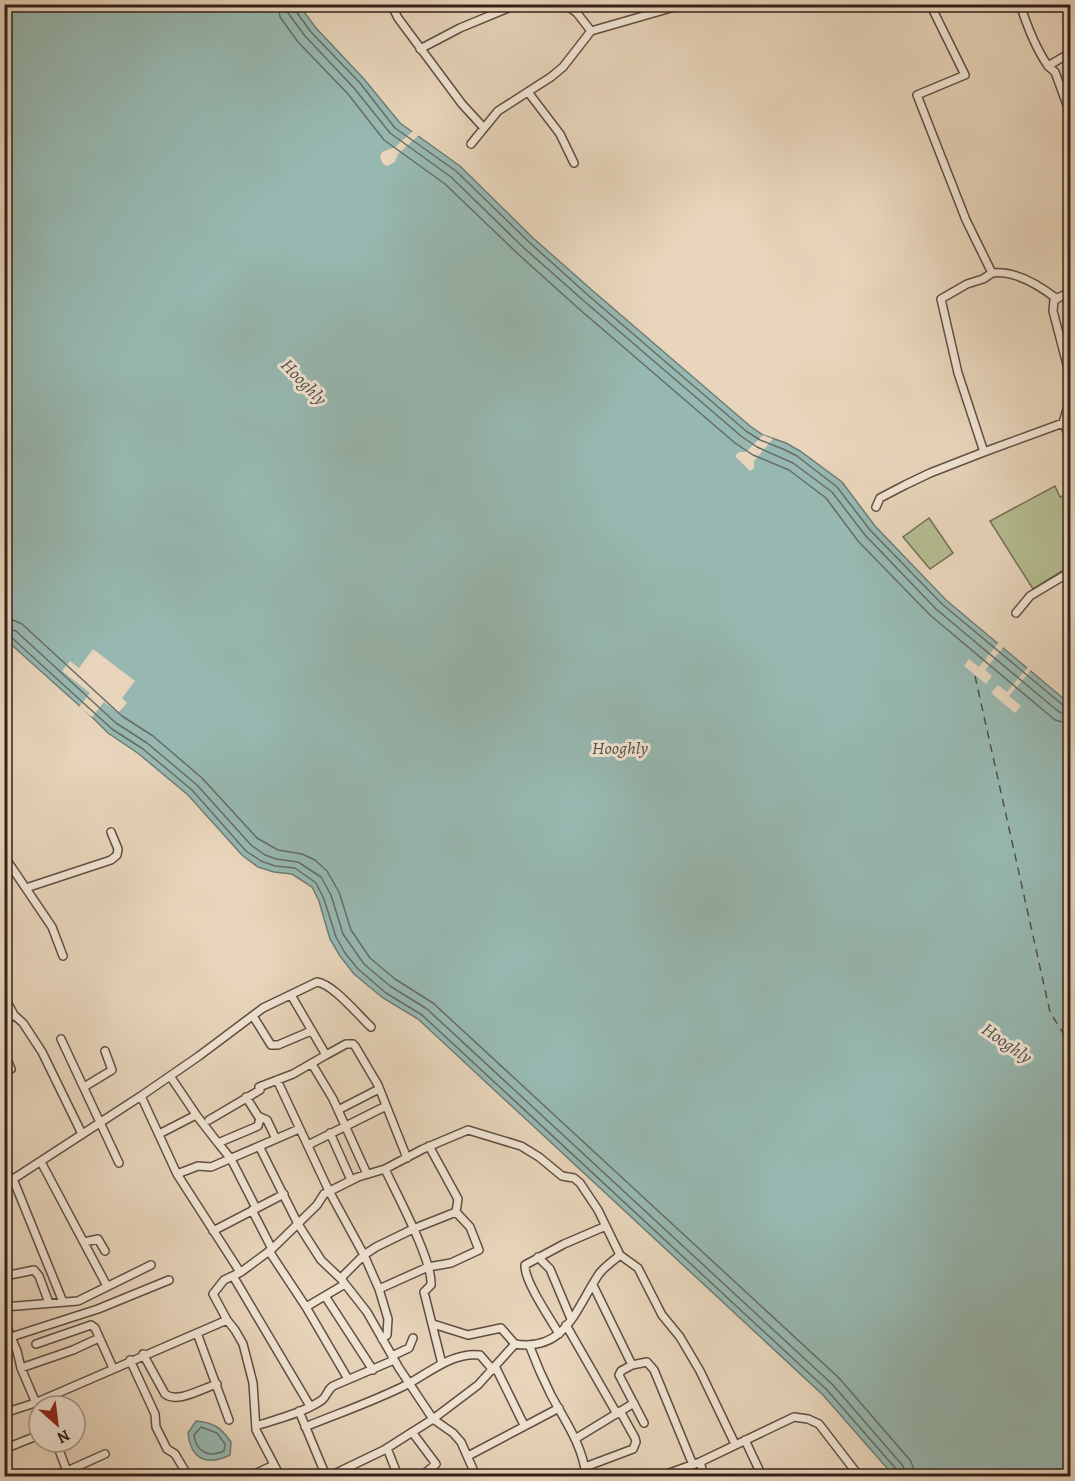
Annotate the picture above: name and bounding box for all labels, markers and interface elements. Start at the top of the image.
water label: Hooghly [276,353,332,411]
water label: Hooghly [592,736,648,760]
water label: Hooghly [977,1017,1037,1069]
north arrow [27,1394,87,1454]
text: N [53,1424,74,1449]

